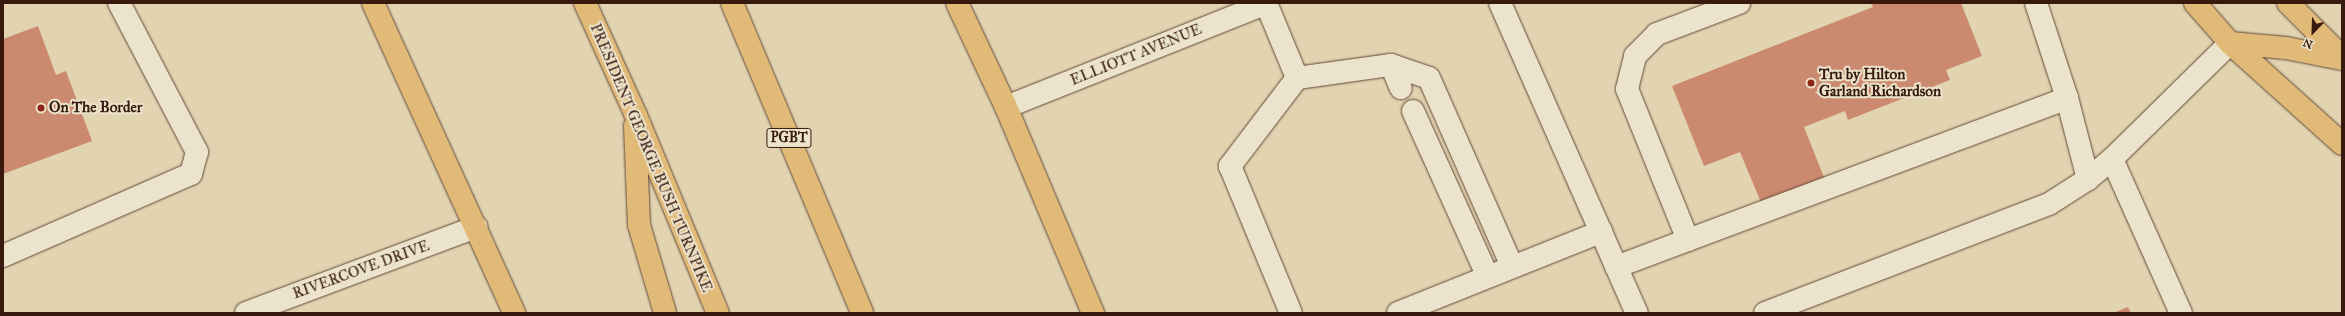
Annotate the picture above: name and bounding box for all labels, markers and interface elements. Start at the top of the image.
north arrow [2293,12,2333,52]
street label: ELLIOTT AVENUE [1068,20,1204,90]
street label: PRESIDENT GEORGE BUSH TURNPIKE [586,21,716,295]
text: N [2301,36,2315,51]
place label: Tru by Hilton Garland Richardson [1819,65,1941,100]
marker: Tru by Hilton Garland Richardson [1806,78,1816,88]
place label: On The Border [49,99,142,117]
marker: On The Border [36,103,46,113]
road number: PGBT [766,126,812,150]
street label: RIVERCOVE DRIVE [290,237,432,303]

